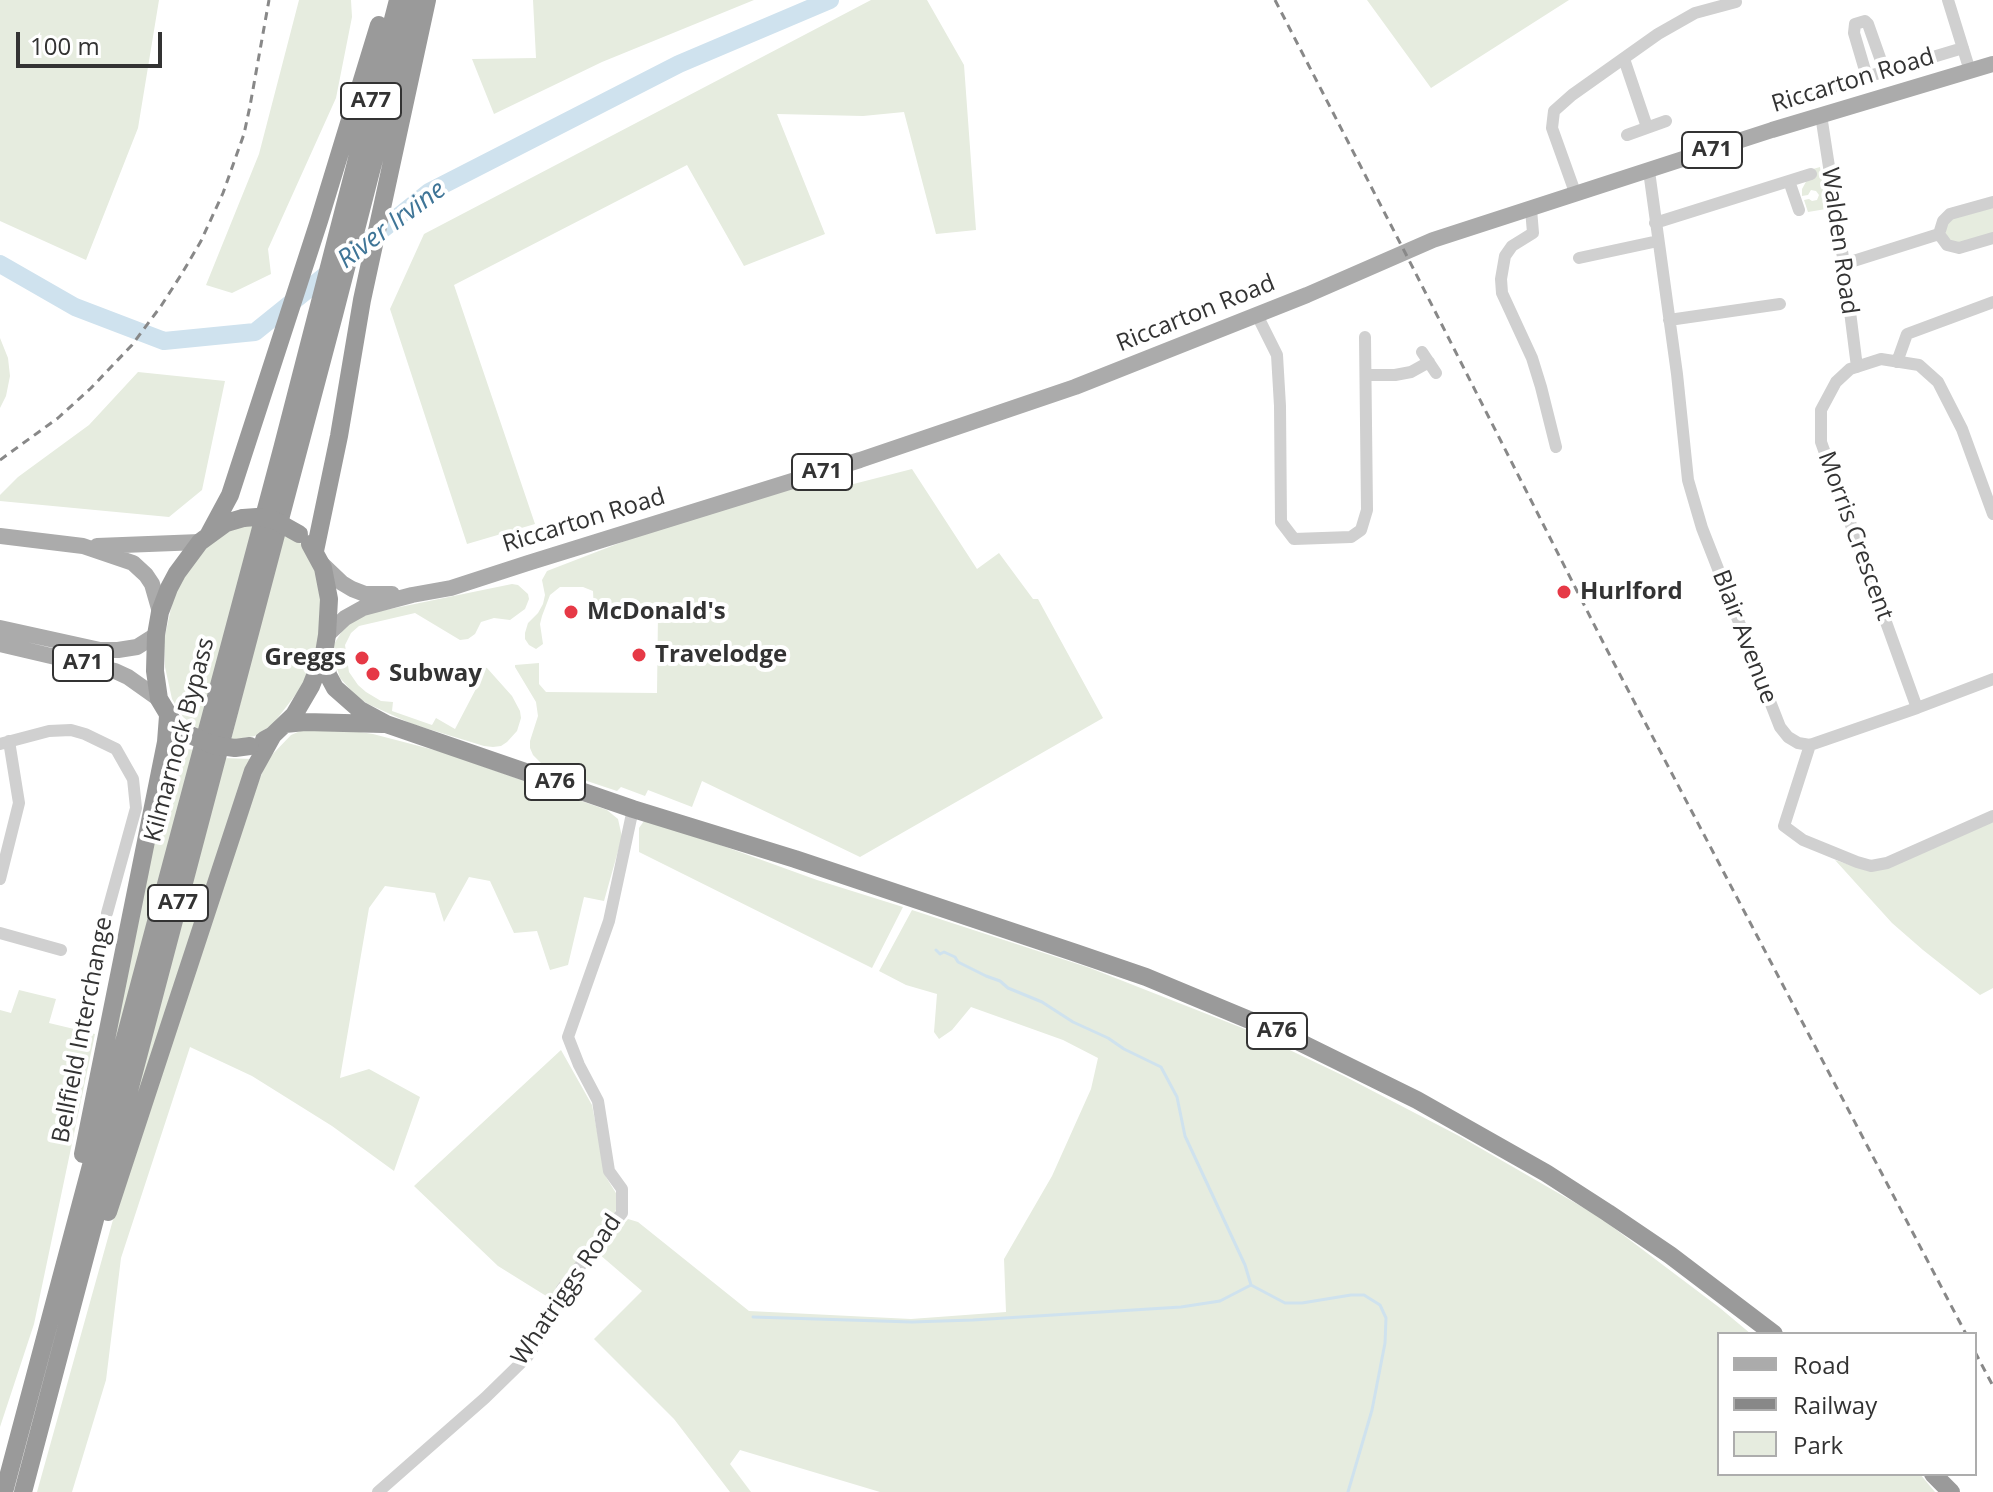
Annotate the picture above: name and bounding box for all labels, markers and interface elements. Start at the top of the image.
scale bar [20,16,166,66]
text: 100 m [30,29,100,62]
street label: Riccarton Road [1768,43,1938,119]
road number: A77 [341,83,401,119]
road number: A71 [1682,132,1742,168]
street label: Walden Road [1814,166,1864,316]
water label: River Irvine [332,174,452,276]
street label: Riccarton Road [1113,269,1279,359]
street label: Morris Crescent [1811,448,1899,624]
road number: A71 [792,454,852,490]
street label: Riccarton Road [499,483,669,559]
street label: Blair Avenue [1705,566,1783,708]
place label: Hurlford [1580,578,1683,606]
marker: Hurlford [1555,583,1573,601]
place label: McDonald's [587,598,726,626]
marker: McDonald's [562,603,580,621]
street label: Kilmarnock Bypass [139,635,221,845]
place label: Travelodge [655,641,787,669]
place label: Greggs [264,644,346,672]
road number: A71 [53,645,113,681]
marker: Travelodge [630,646,648,664]
marker: Greggs [353,649,371,667]
place label: Subway [389,660,482,688]
marker: Subway [364,665,382,683]
road number: A76 [525,764,585,800]
road number: A77 [148,885,208,921]
street label: Bellfield Interchange [47,915,119,1145]
road number: A76 [1247,1013,1307,1049]
street label: Whatriggs Road [506,1209,628,1371]
legend [1717,1332,1977,1476]
text: Road [1793,1348,1850,1381]
text: Railway [1793,1388,1877,1421]
text: Park [1793,1428,1843,1461]

